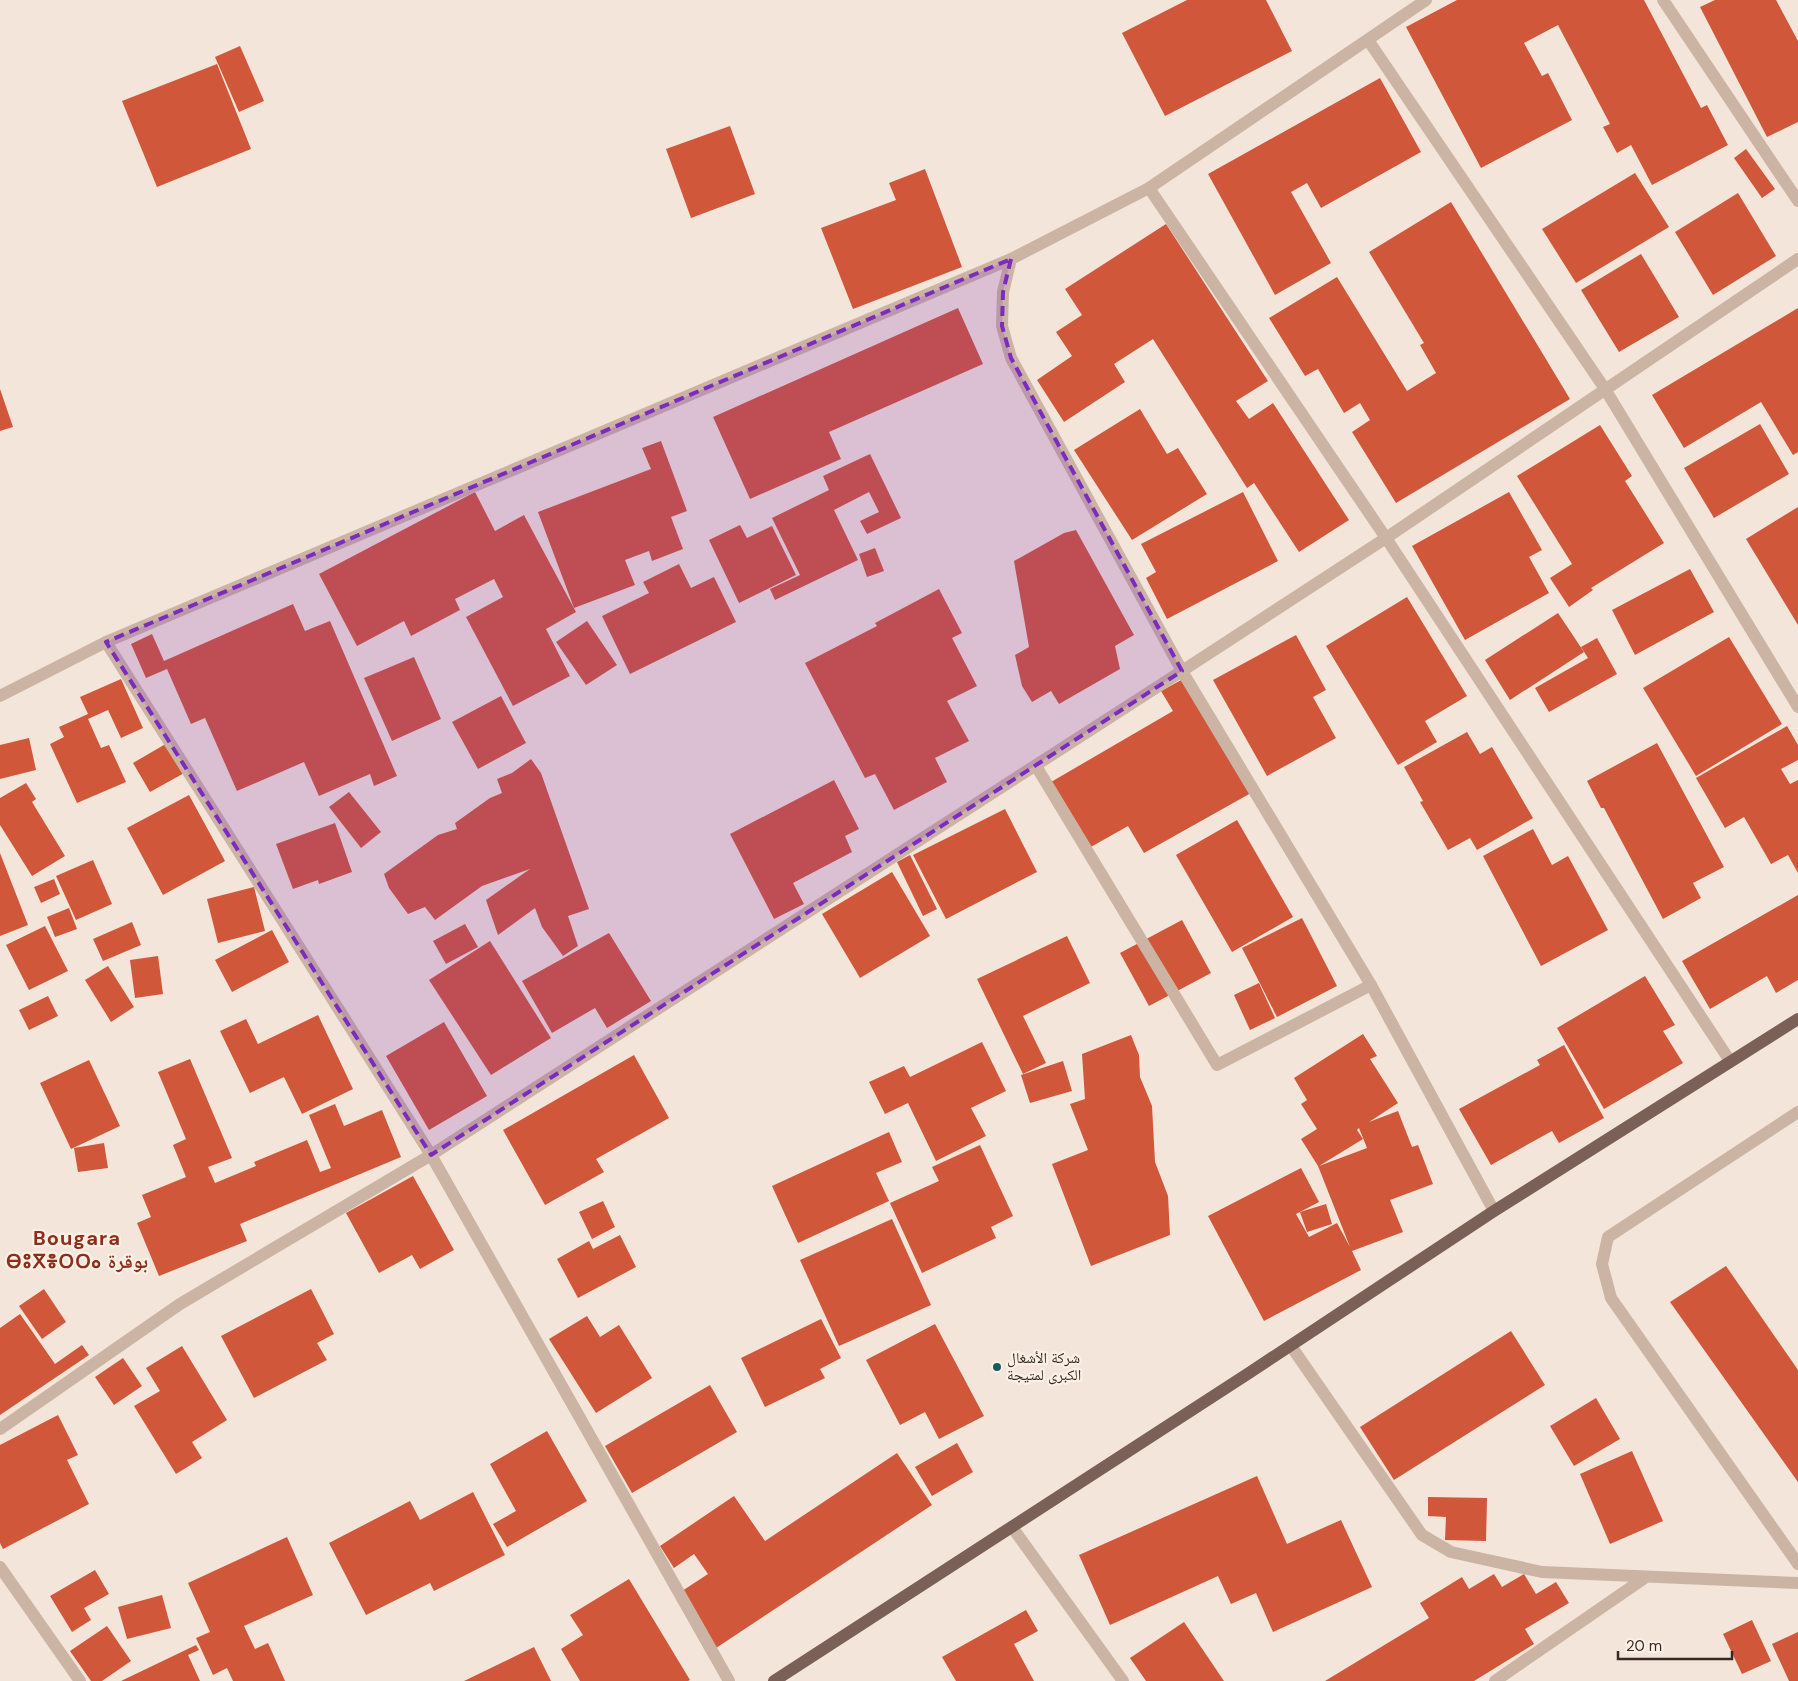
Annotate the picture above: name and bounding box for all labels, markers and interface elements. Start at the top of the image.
district label: Bougara ⴱⵓⴳⴻⵔⵔⴰ بوقرة [6,1225,148,1274]
place label: شركة الأشغال الكبرى لمتيجة [1007,1348,1081,1385]
marker: شركة الأشغال الكبرى لمتيجة [991,1361,1003,1373]
scale bar [1618,1628,1732,1660]
text: 20 m [1626,1636,1662,1656]

